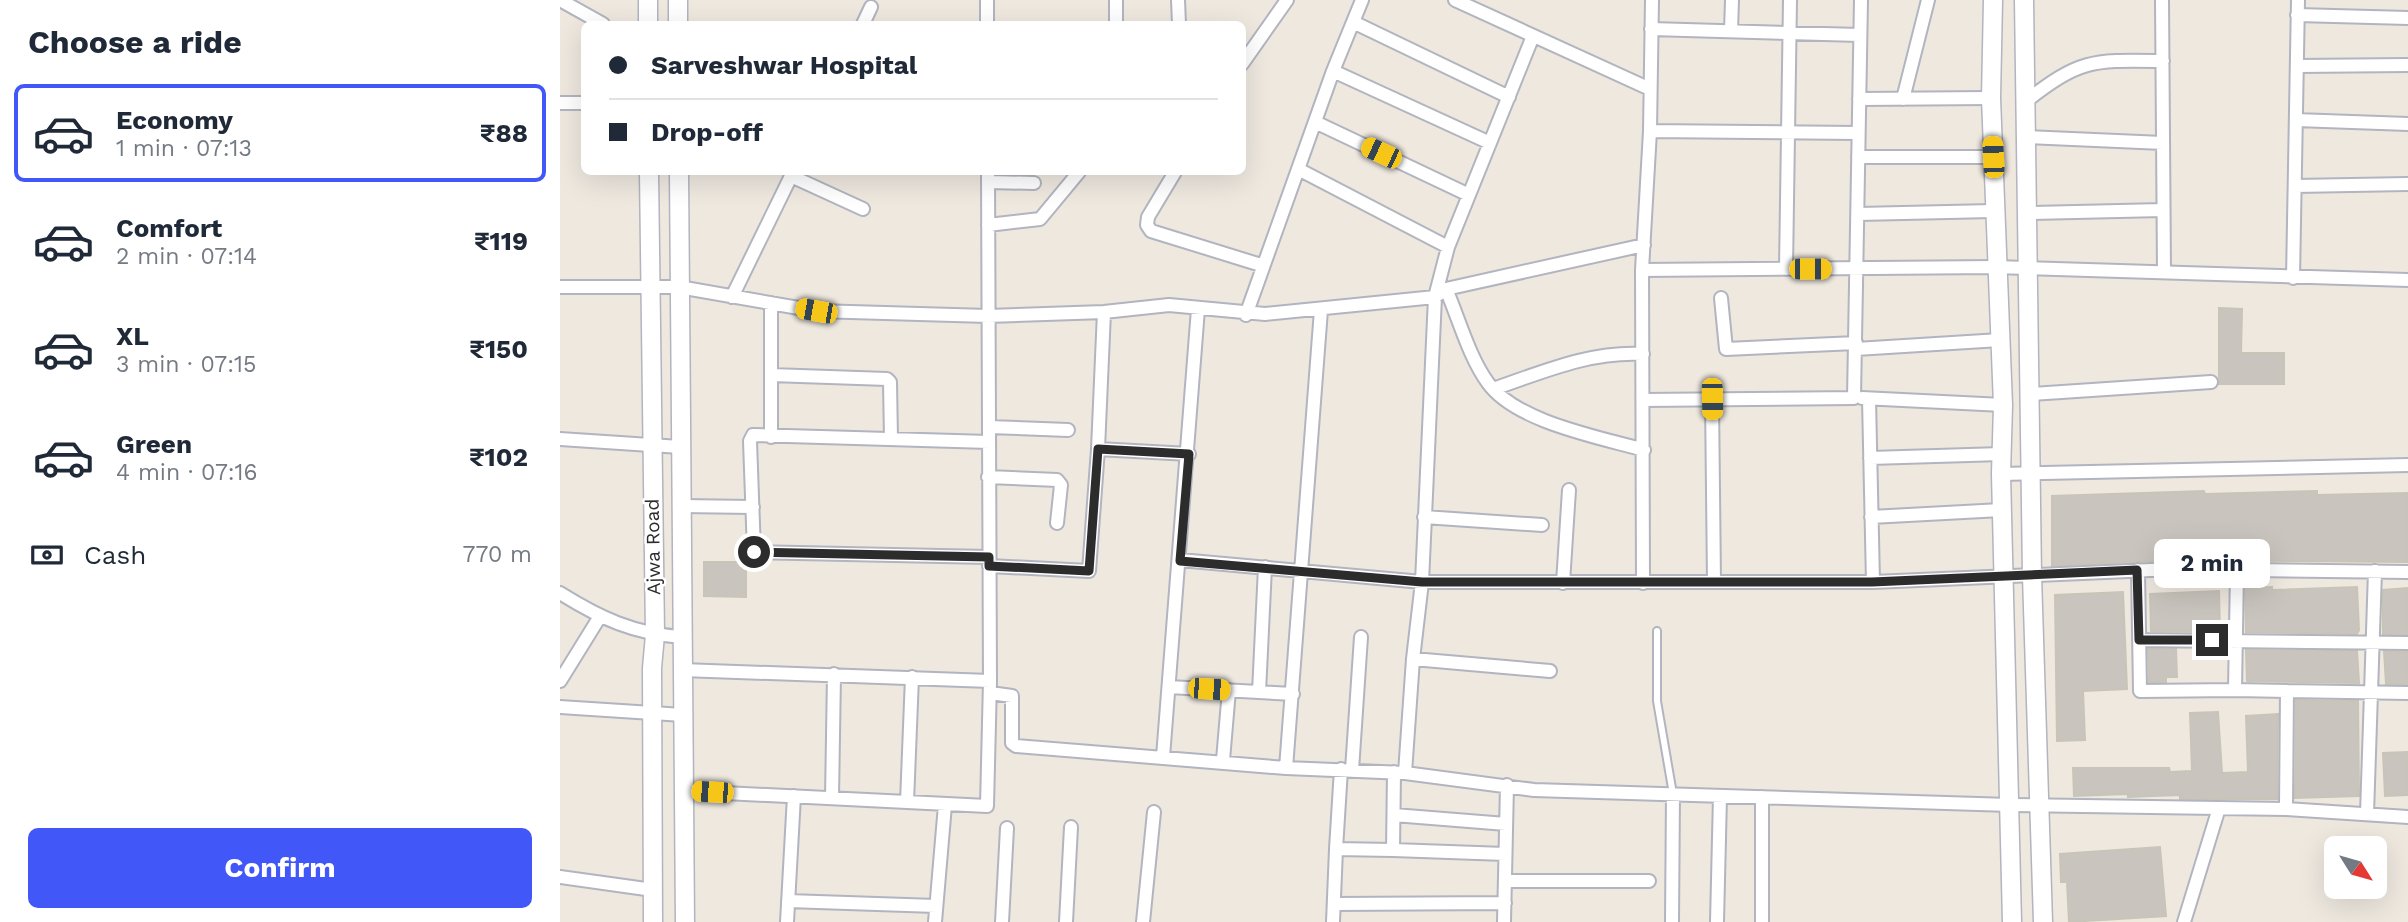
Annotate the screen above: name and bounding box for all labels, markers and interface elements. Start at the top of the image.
text: Choose a ride [28,23,242,61]
text: Sarveshwar Hospital [651,50,917,80]
icon: car [32,102,95,165]
text: Economy [116,105,233,135]
text: Drop-off [651,117,763,147]
text: ₹88 [480,118,528,148]
text: 1 min · 07:13 [116,135,252,162]
car [1358,135,1405,171]
car [1982,135,2005,179]
icon: car [32,210,95,273]
text: Comfort [116,213,222,243]
text: ₹119 [474,226,528,256]
text: 2 min · 07:14 [116,243,257,270]
car [1790,259,1832,280]
car [794,297,839,325]
icon: car [32,318,95,381]
text: XL [116,321,149,351]
text: ₹150 [469,334,528,364]
text: 3 min · 07:15 [116,351,256,378]
car [1702,378,1723,420]
icon: car [32,426,95,489]
text: Green [116,429,192,459]
text: ₹102 [469,442,528,472]
text: 4 min · 07:16 [116,459,258,486]
street label: Ajwa Road [641,499,665,595]
icon: cash [28,536,66,574]
route start [738,536,770,568]
callout: 2 min [2154,538,2270,588]
text: Cash [84,540,146,570]
text: 770 m [463,541,532,568]
text: 2 min [2181,550,2243,577]
route end [2196,624,2228,656]
car [1188,677,1231,701]
car [691,780,734,804]
button: Confirm [28,828,532,908]
north arrow [2324,836,2387,900]
map controls [2324,836,2387,899]

